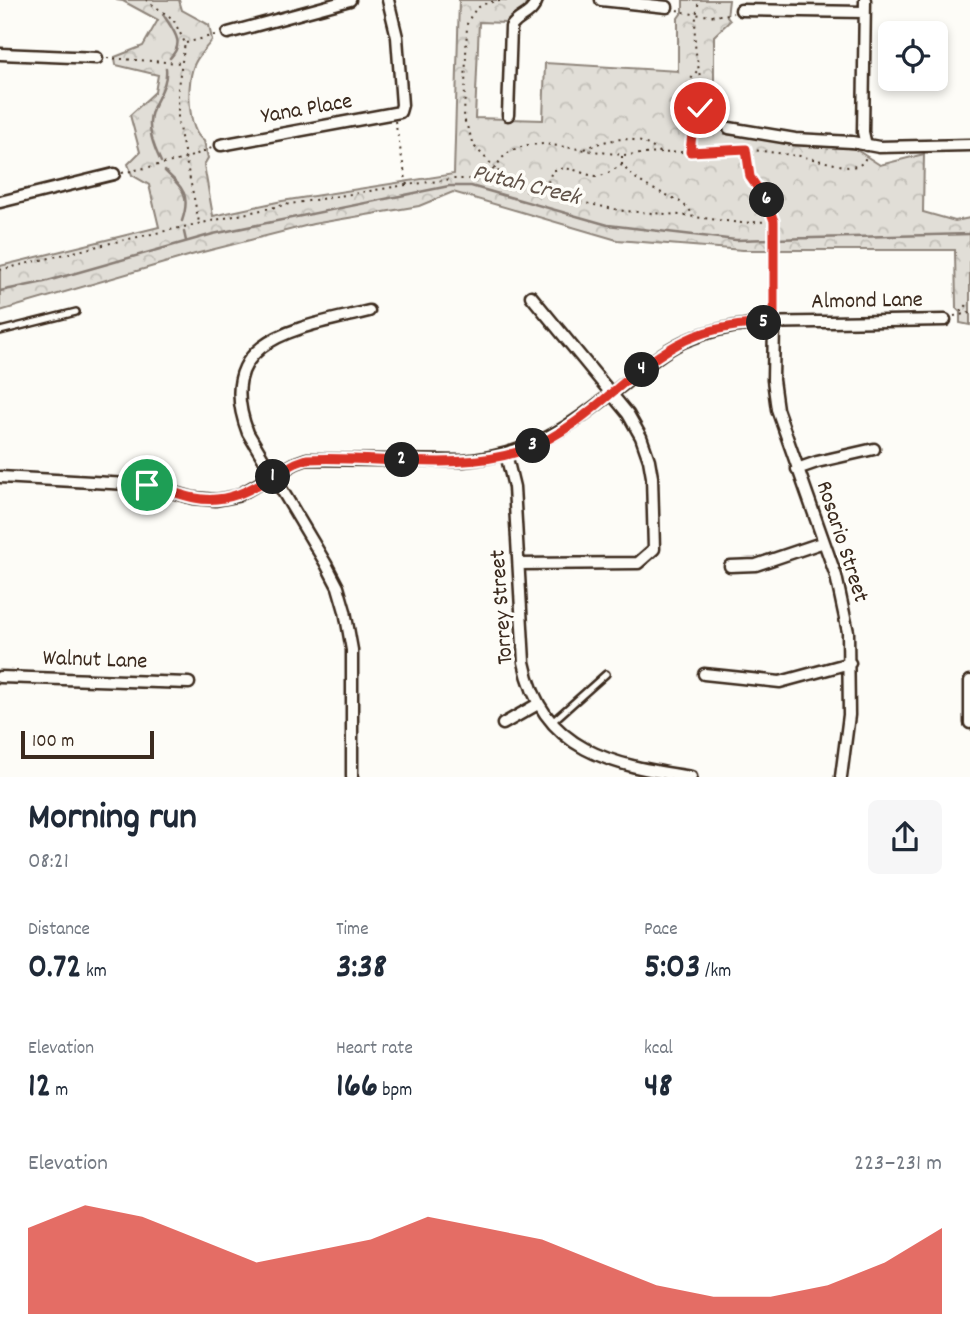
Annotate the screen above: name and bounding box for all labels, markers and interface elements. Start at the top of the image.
map controls [878,21,948,91]
button: locate [878,21,948,91]
pin [670,78,730,138]
street label: Yana Place [259,86,355,134]
icon: check [681,89,719,127]
water label: Putah Creek [469,156,585,216]
pin: 6 [750,182,784,218]
text: 6 [762,186,771,213]
street label: Almond Lane [811,285,923,319]
pin: 5 [746,306,782,340]
text: 5 [759,309,768,336]
pin: 4 [624,352,660,388]
text: 4 [638,356,645,383]
pin: 3 [516,428,550,464]
text: 3 [528,432,537,459]
pin: 2 [384,442,420,477]
text: 2 [397,446,406,473]
pin [117,455,177,515]
pin: 1 [256,460,290,494]
text: 1 [270,463,275,490]
icon: arrive [128,466,166,504]
street label: Rosario Street [806,477,876,607]
street label: Torrey Street [483,548,523,666]
street label: Walnut Lane [42,643,148,679]
scale bar [21,728,154,760]
text: 100 m [32,729,74,756]
text: Morning run [28,792,197,847]
button: share [868,800,942,874]
text: 08:21 [28,846,69,879]
text: Distance [28,917,90,944]
text: Time [336,917,369,944]
text: Pace [644,917,678,944]
text: 0.72 [28,944,82,994]
text: 3:38 [336,944,387,994]
text: 5:03 [644,944,701,994]
text: km [82,959,107,986]
text: /km [701,959,731,986]
text: Elevation [28,1036,94,1063]
text: Heart rate [336,1036,413,1063]
text: kcal [644,1036,673,1063]
text: 12 [28,1063,51,1113]
text: 166 [336,1063,378,1113]
text: 48 [644,1063,673,1113]
text: m [51,1078,68,1105]
text: bpm [378,1078,412,1105]
text: Elevation [28,1148,108,1181]
text: 223–231 m [854,1148,942,1181]

